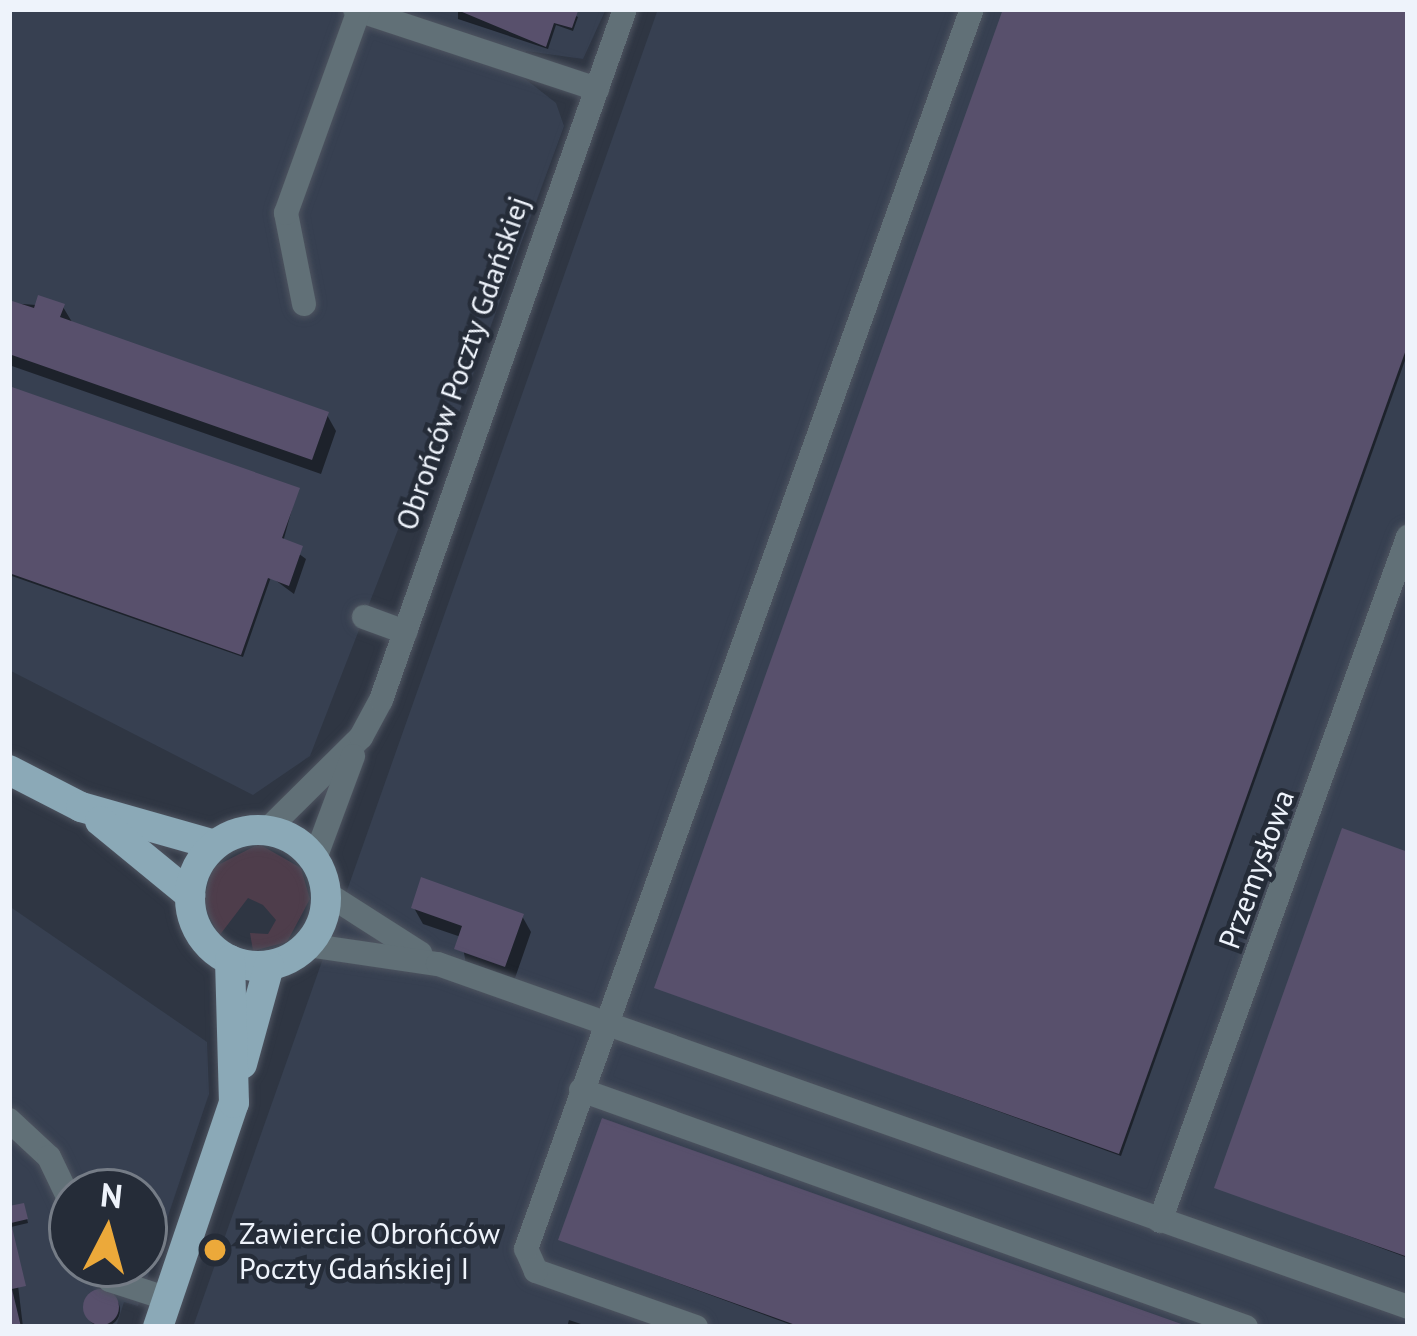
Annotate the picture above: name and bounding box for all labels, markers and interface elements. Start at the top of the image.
street label: Obrońców Poczty Gdańskiej [388,190,536,536]
street label: Przemysłowa [1211,785,1301,953]
north arrow [48,1168,168,1288]
text: N [98,1172,125,1217]
place label: Zawiercie Obrońców Poczty Gdańskiej I [239,1215,500,1286]
marker: Zawiercie Obrońców Poczty Gdańskiej I [202,1237,228,1263]

